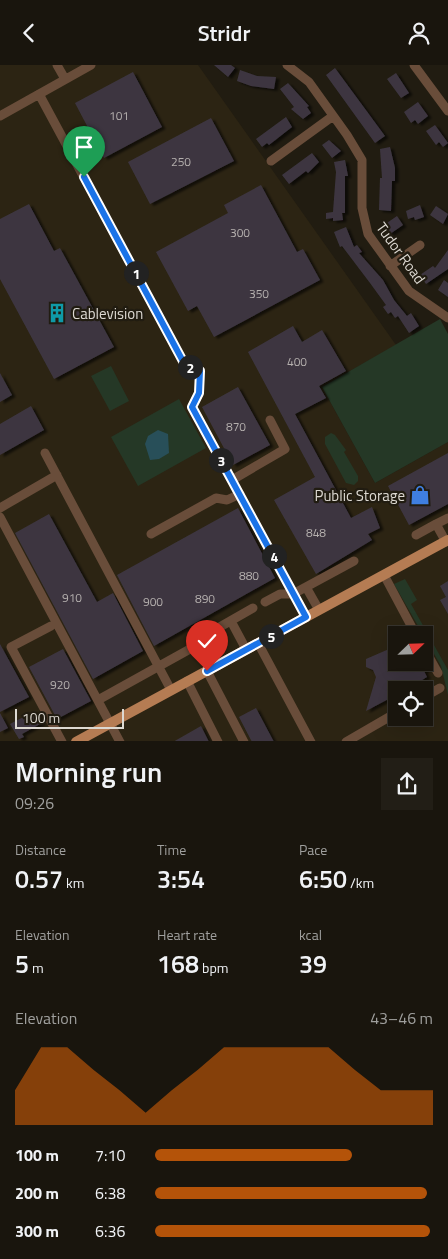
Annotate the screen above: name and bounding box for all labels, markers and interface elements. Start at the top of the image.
text: Stridr [198,16,250,50]
icon: back [15,19,43,47]
icon: person [405,19,433,47]
house number: 101 [109,106,129,125]
pin [63,126,105,177]
icon: arrive [70,133,98,161]
house number: 250 [171,152,191,171]
street label: Tudor Road [371,217,431,289]
house number: 300 [230,223,250,242]
pin: 1 [124,261,148,285]
text: 1 [133,263,140,284]
house number: 350 [249,284,269,303]
building icon: Cablevision [46,302,68,324]
place label: Cablevision [72,302,143,325]
house number: 400 [287,352,307,371]
pin: 2 [178,355,202,379]
text: 2 [187,357,194,378]
house number: 870 [226,417,246,436]
pin: 3 [208,447,234,473]
text: 3 [218,450,225,471]
place label: Public Storage [314,484,405,507]
shop icon: Public Storage [409,484,431,506]
house number: 848 [306,523,326,542]
pin: 4 [262,543,286,569]
text: 4 [271,546,278,567]
house number: 880 [239,566,259,585]
house number: 910 [62,588,82,607]
house number: 890 [195,589,215,608]
house number: 900 [143,592,163,611]
pin [186,620,228,671]
pin: 5 [258,623,284,649]
text: 5 [268,626,275,647]
north arrow [388,626,432,671]
map controls [388,626,433,726]
icon: check [193,627,221,655]
house number: 920 [50,675,70,694]
button: locate [388,681,433,726]
scale bar [15,707,124,730]
text: 100 m [22,707,60,728]
text: Morning run [15,750,162,793]
button: share [381,758,433,810]
text: 09:26 [15,791,54,815]
text: Distance [15,839,66,860]
text: Time [157,839,186,860]
text: Pace [299,839,327,860]
text: 0.57 [15,860,63,898]
text: 3:54 [157,860,205,898]
text: 6:50 [299,860,347,898]
text: km [63,872,84,893]
text: /km [347,872,374,893]
text: Elevation [15,924,69,945]
text: Heart rate [157,924,217,945]
text: kcal [299,924,322,945]
text: 5 [15,945,29,983]
text: 168 [157,945,199,983]
text: 39 [299,945,327,983]
text: m [29,957,44,978]
text: bpm [199,957,229,978]
text: Elevation [15,1006,77,1030]
text: 43–46 m [370,1006,433,1030]
text: 100 m [15,1143,59,1167]
text: 7:10 [95,1143,125,1167]
text: 200 m [15,1181,59,1205]
text: 6:38 [95,1181,125,1205]
text: 300 m [15,1219,59,1243]
text: 6:36 [95,1219,125,1243]

